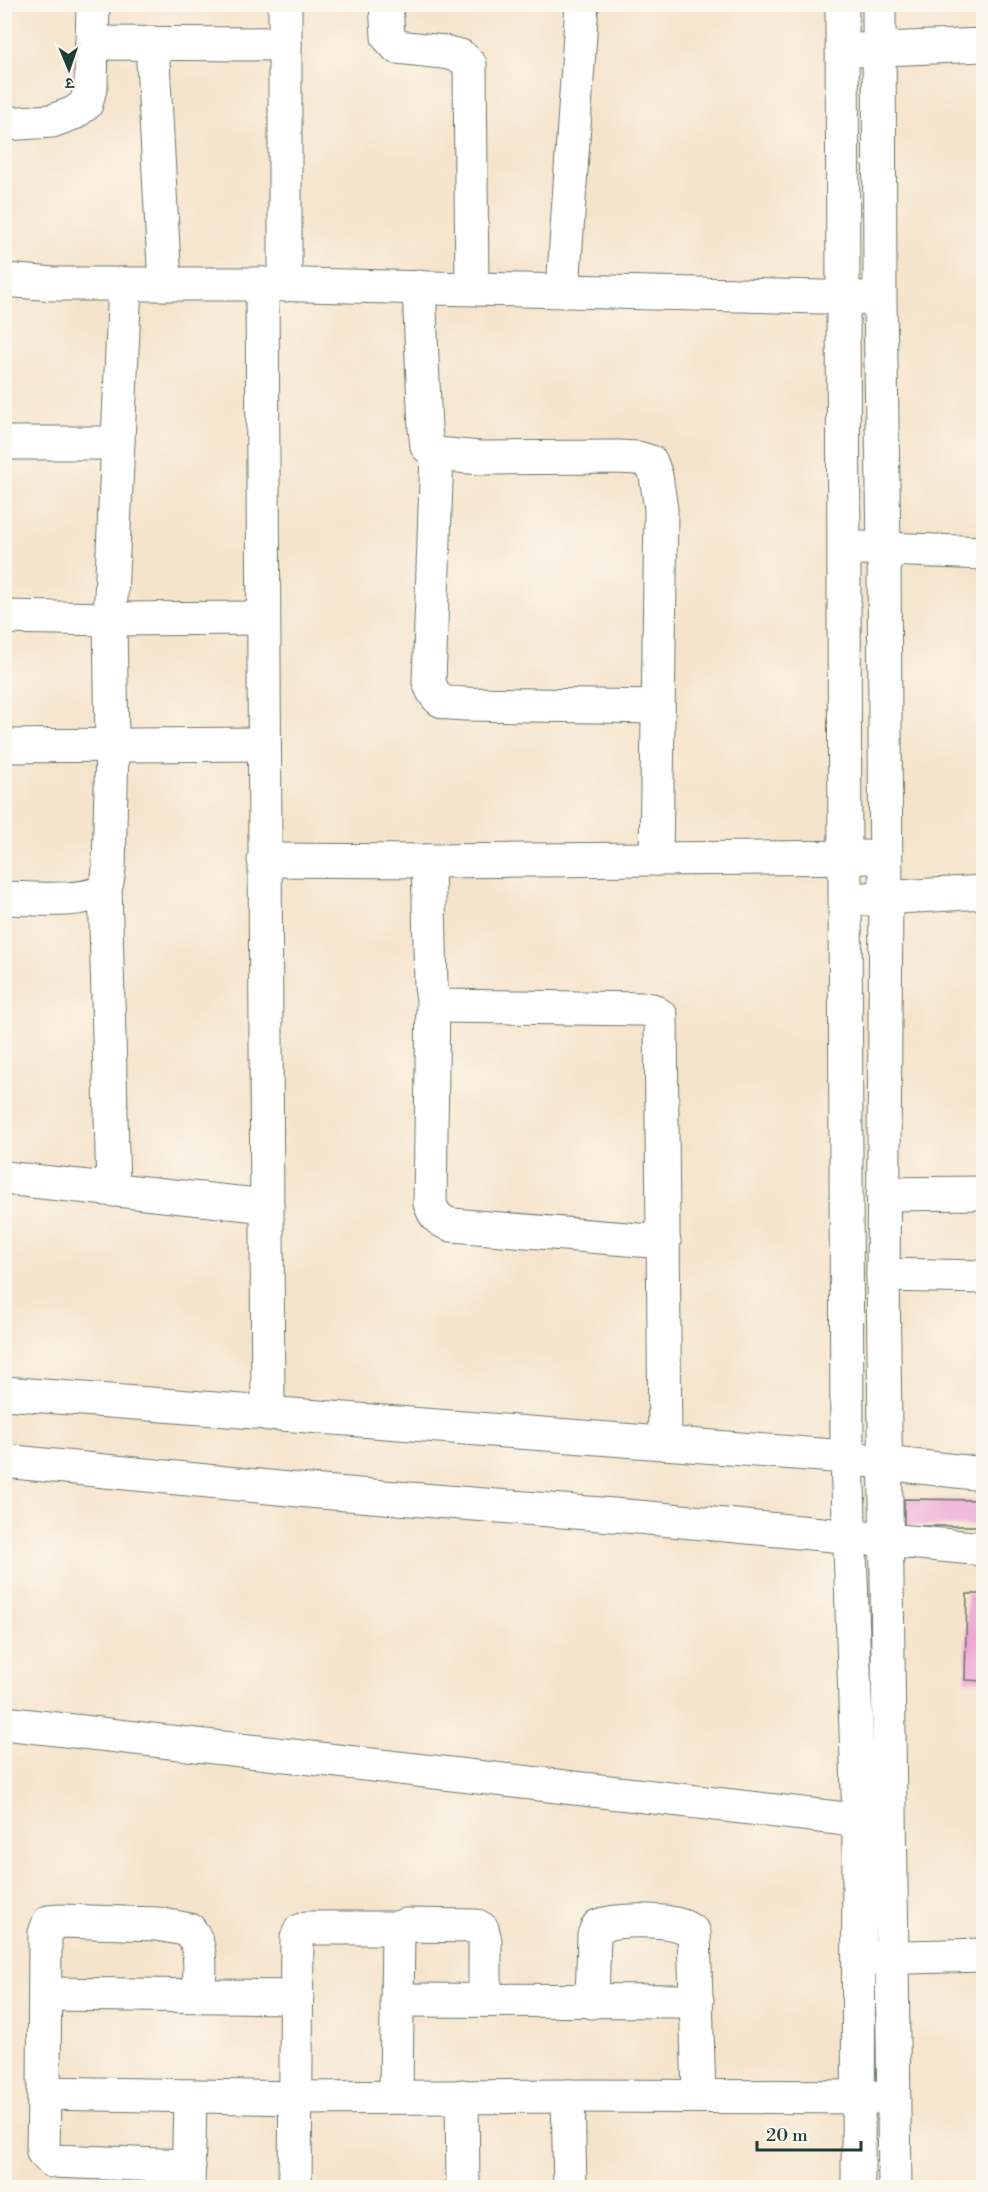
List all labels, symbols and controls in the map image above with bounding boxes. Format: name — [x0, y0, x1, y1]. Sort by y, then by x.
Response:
north arrow — [39, 39, 99, 99]
text: उ — [63, 73, 75, 93]
scale bar — [757, 2114, 860, 2152]
text: 20 m — [766, 2124, 808, 2147]

